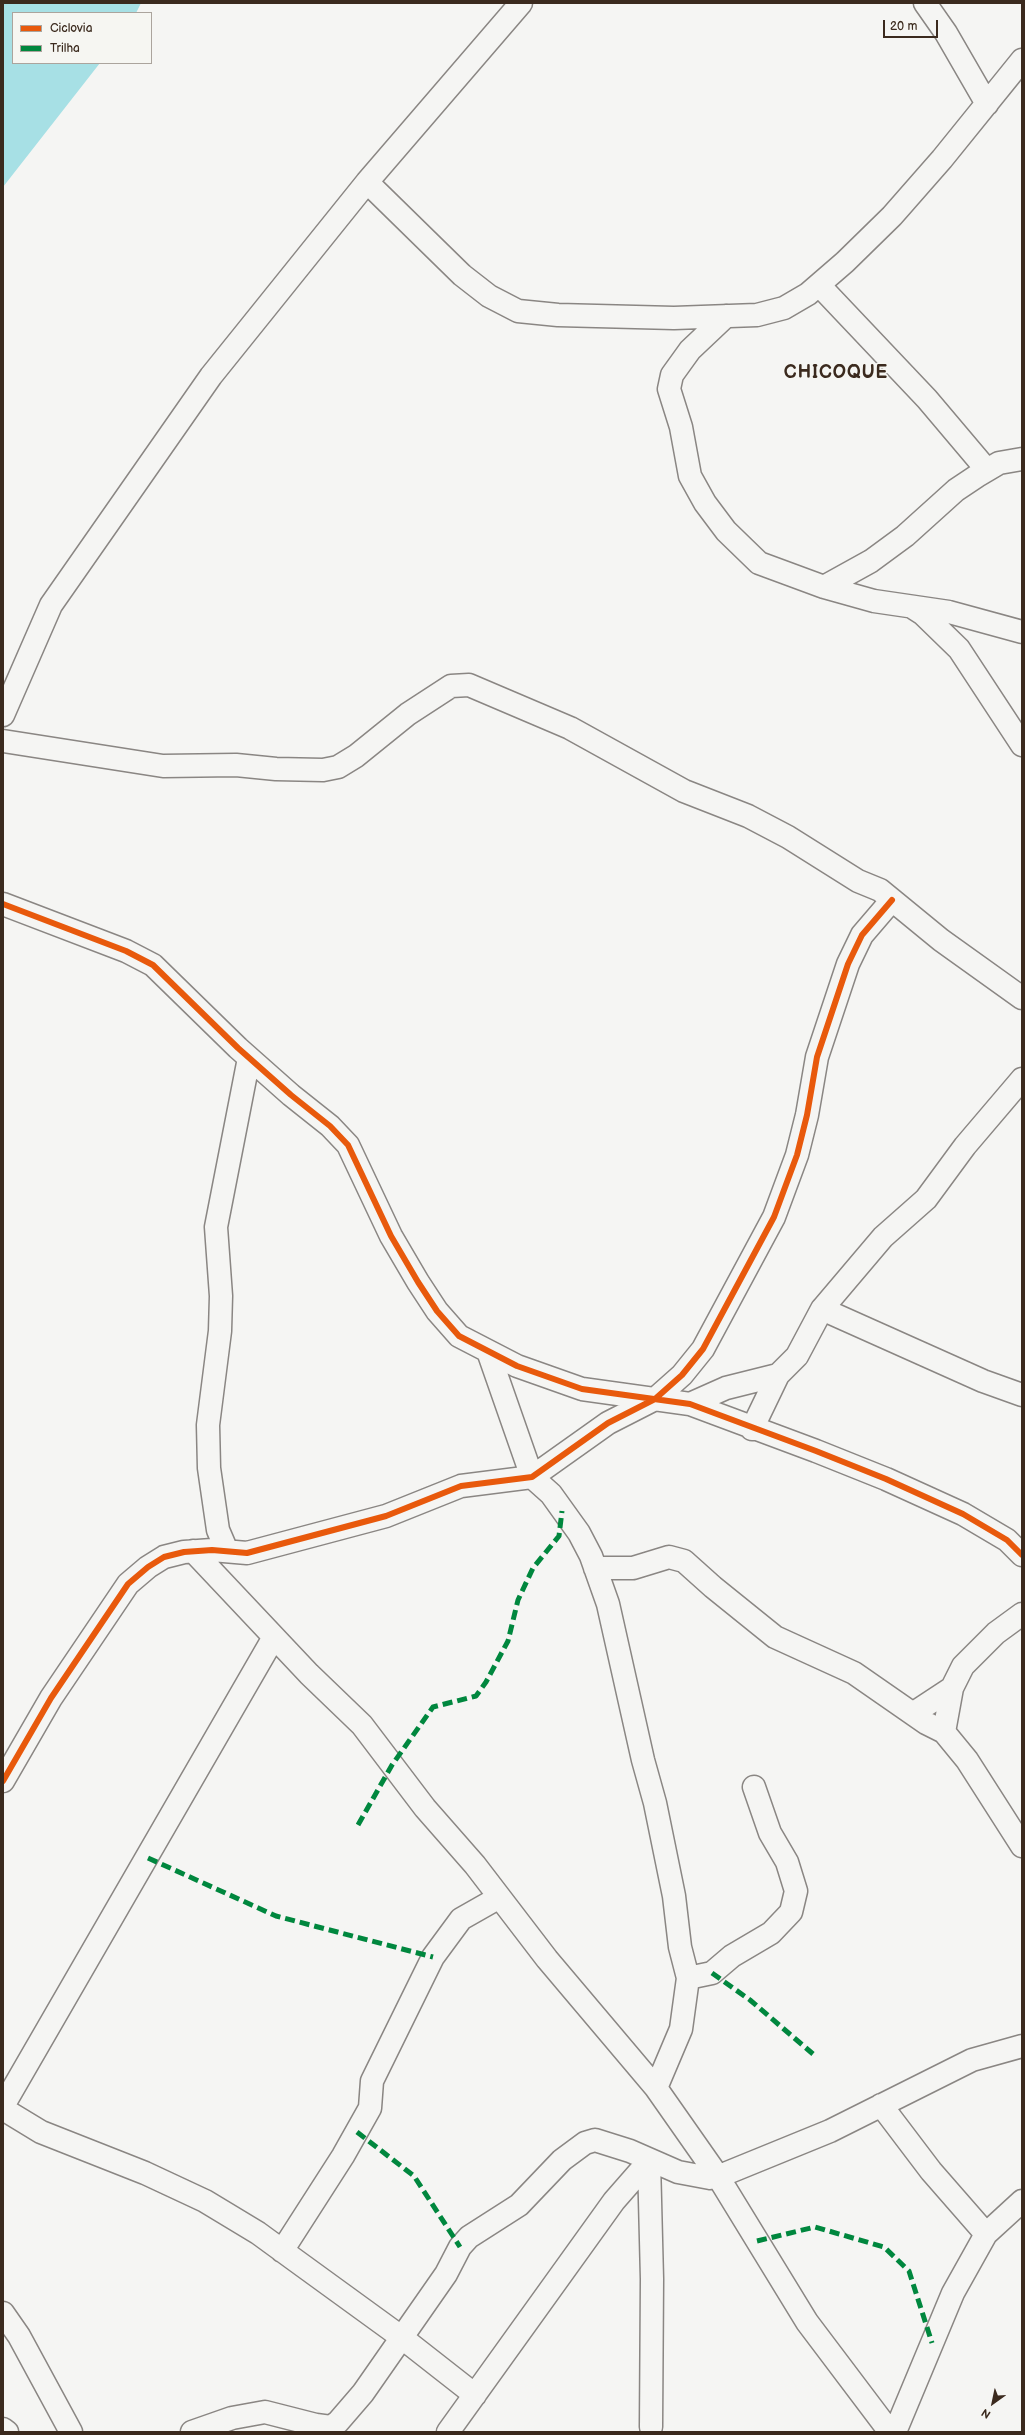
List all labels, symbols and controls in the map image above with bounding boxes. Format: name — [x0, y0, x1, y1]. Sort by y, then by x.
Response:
legend — [12, 12, 152, 64]
scale bar — [885, 12, 940, 38]
text: 20 m — [890, 19, 917, 34]
text: Ciclovia — [50, 21, 92, 36]
text: Trilha — [50, 41, 80, 56]
district label: CHICOQUE — [784, 362, 888, 384]
north arrow — [973, 2383, 1013, 2423]
text: N — [979, 2406, 993, 2421]

